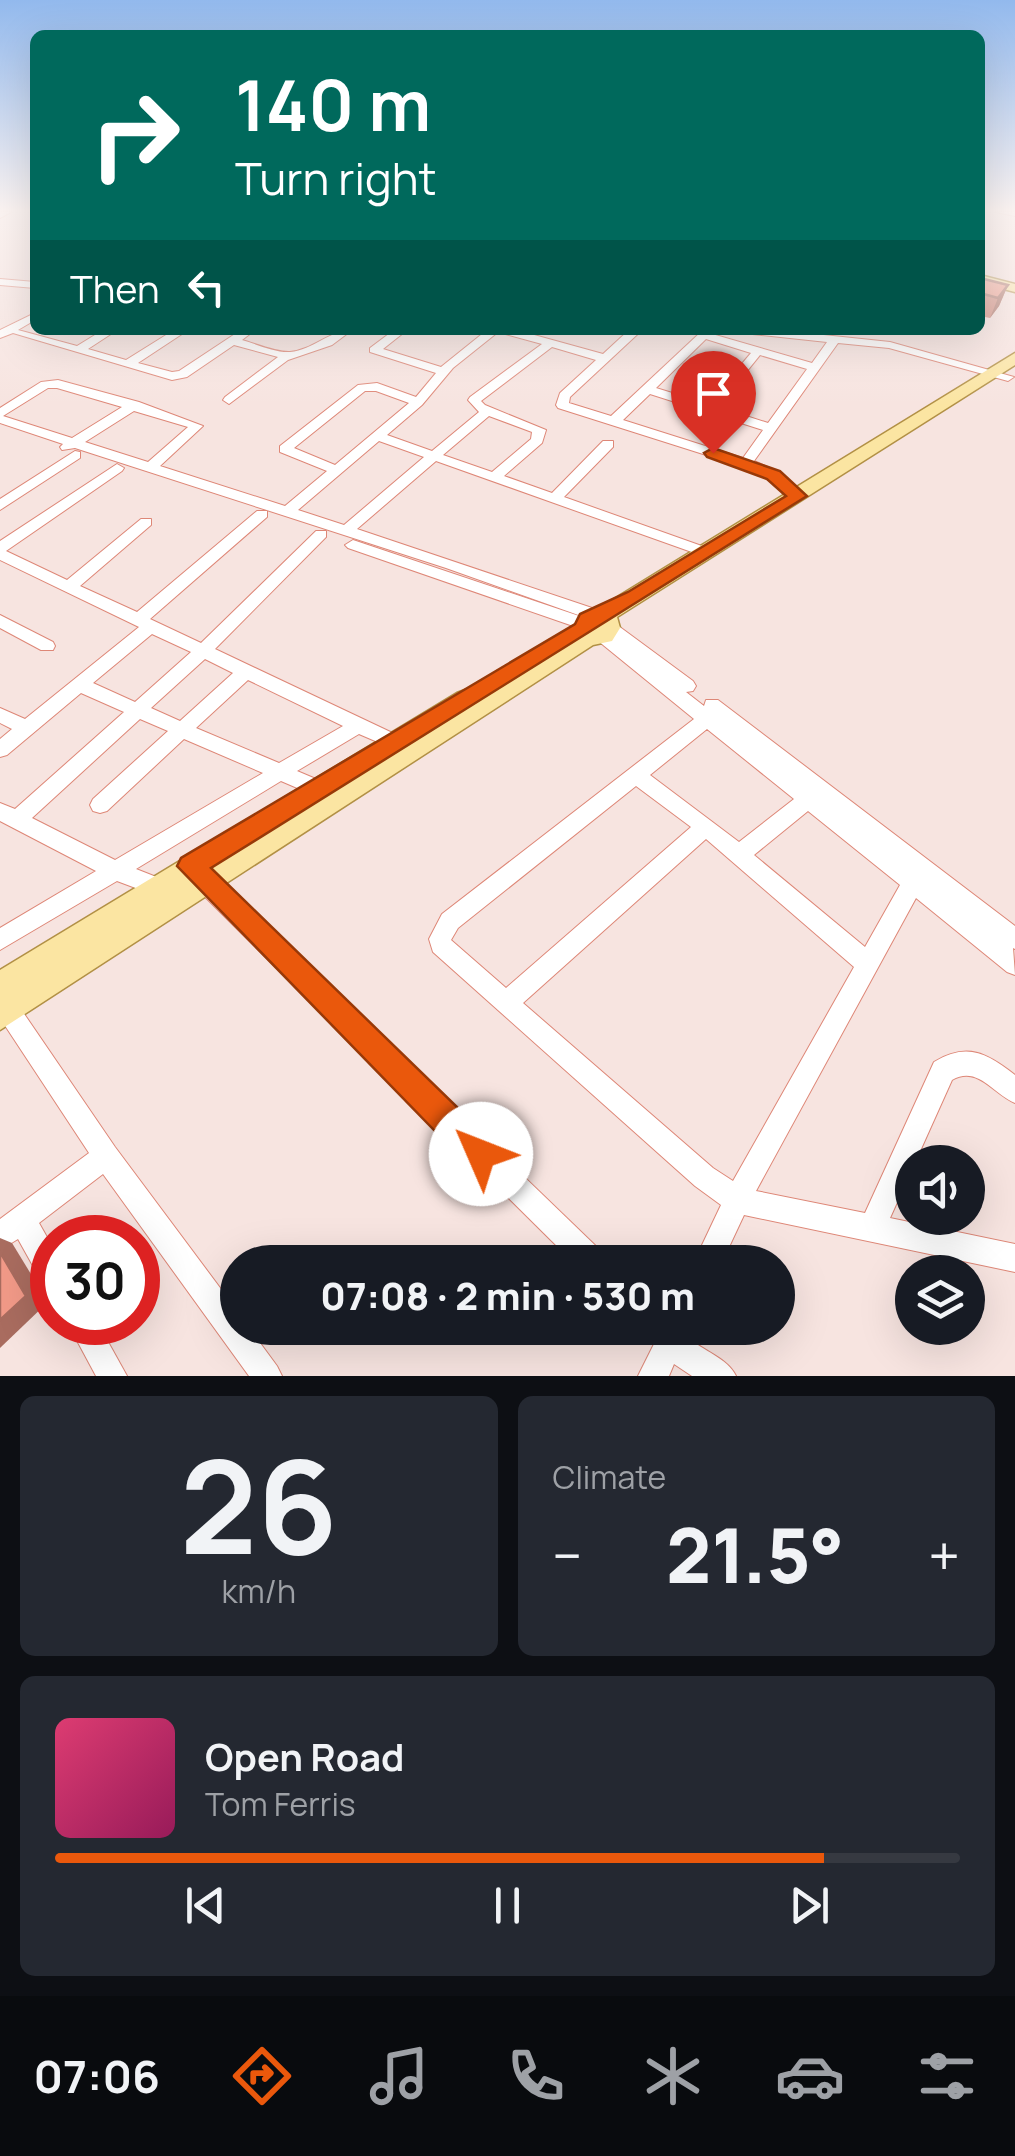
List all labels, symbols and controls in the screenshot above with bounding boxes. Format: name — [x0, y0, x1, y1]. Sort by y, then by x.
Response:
text: 140 m — [235, 56, 431, 152]
icon: right — [70, 70, 200, 200]
text: Turn right — [235, 147, 436, 209]
icon: left — [179, 260, 234, 315]
text: Then — [70, 262, 159, 314]
pin — [671, 351, 756, 454]
icon: arrive — [686, 366, 741, 421]
position arrow — [429, 1102, 533, 1206]
map controls — [895, 1145, 985, 1345]
button: sound — [895, 1145, 985, 1235]
speed limit sign: 30 — [30, 1215, 160, 1345]
button: layers — [895, 1255, 985, 1345]
text: 07:08 · 2 min · 530 m — [320, 1269, 695, 1321]
text: 26 — [180, 1415, 338, 1593]
text: Climate — [553, 1455, 666, 1499]
text: 21.5° — [666, 1503, 844, 1606]
text: − — [553, 1517, 582, 1593]
text: + — [928, 1517, 960, 1593]
text: km/h — [222, 1569, 296, 1613]
text: Open Road — [205, 1730, 404, 1782]
text: Tom Ferris — [205, 1782, 356, 1826]
icon: previous — [178, 1878, 233, 1933]
icon: pause — [480, 1878, 535, 1933]
icon: next — [782, 1878, 837, 1933]
icon: directions — [227, 2041, 297, 2111]
icon: music — [364, 2041, 434, 2111]
icon: phone — [501, 2041, 571, 2111]
icon: climate — [638, 2041, 708, 2111]
icon: car — [775, 2041, 845, 2111]
icon: filters — [912, 2041, 982, 2111]
text: 07:06 — [33, 2045, 160, 2107]

